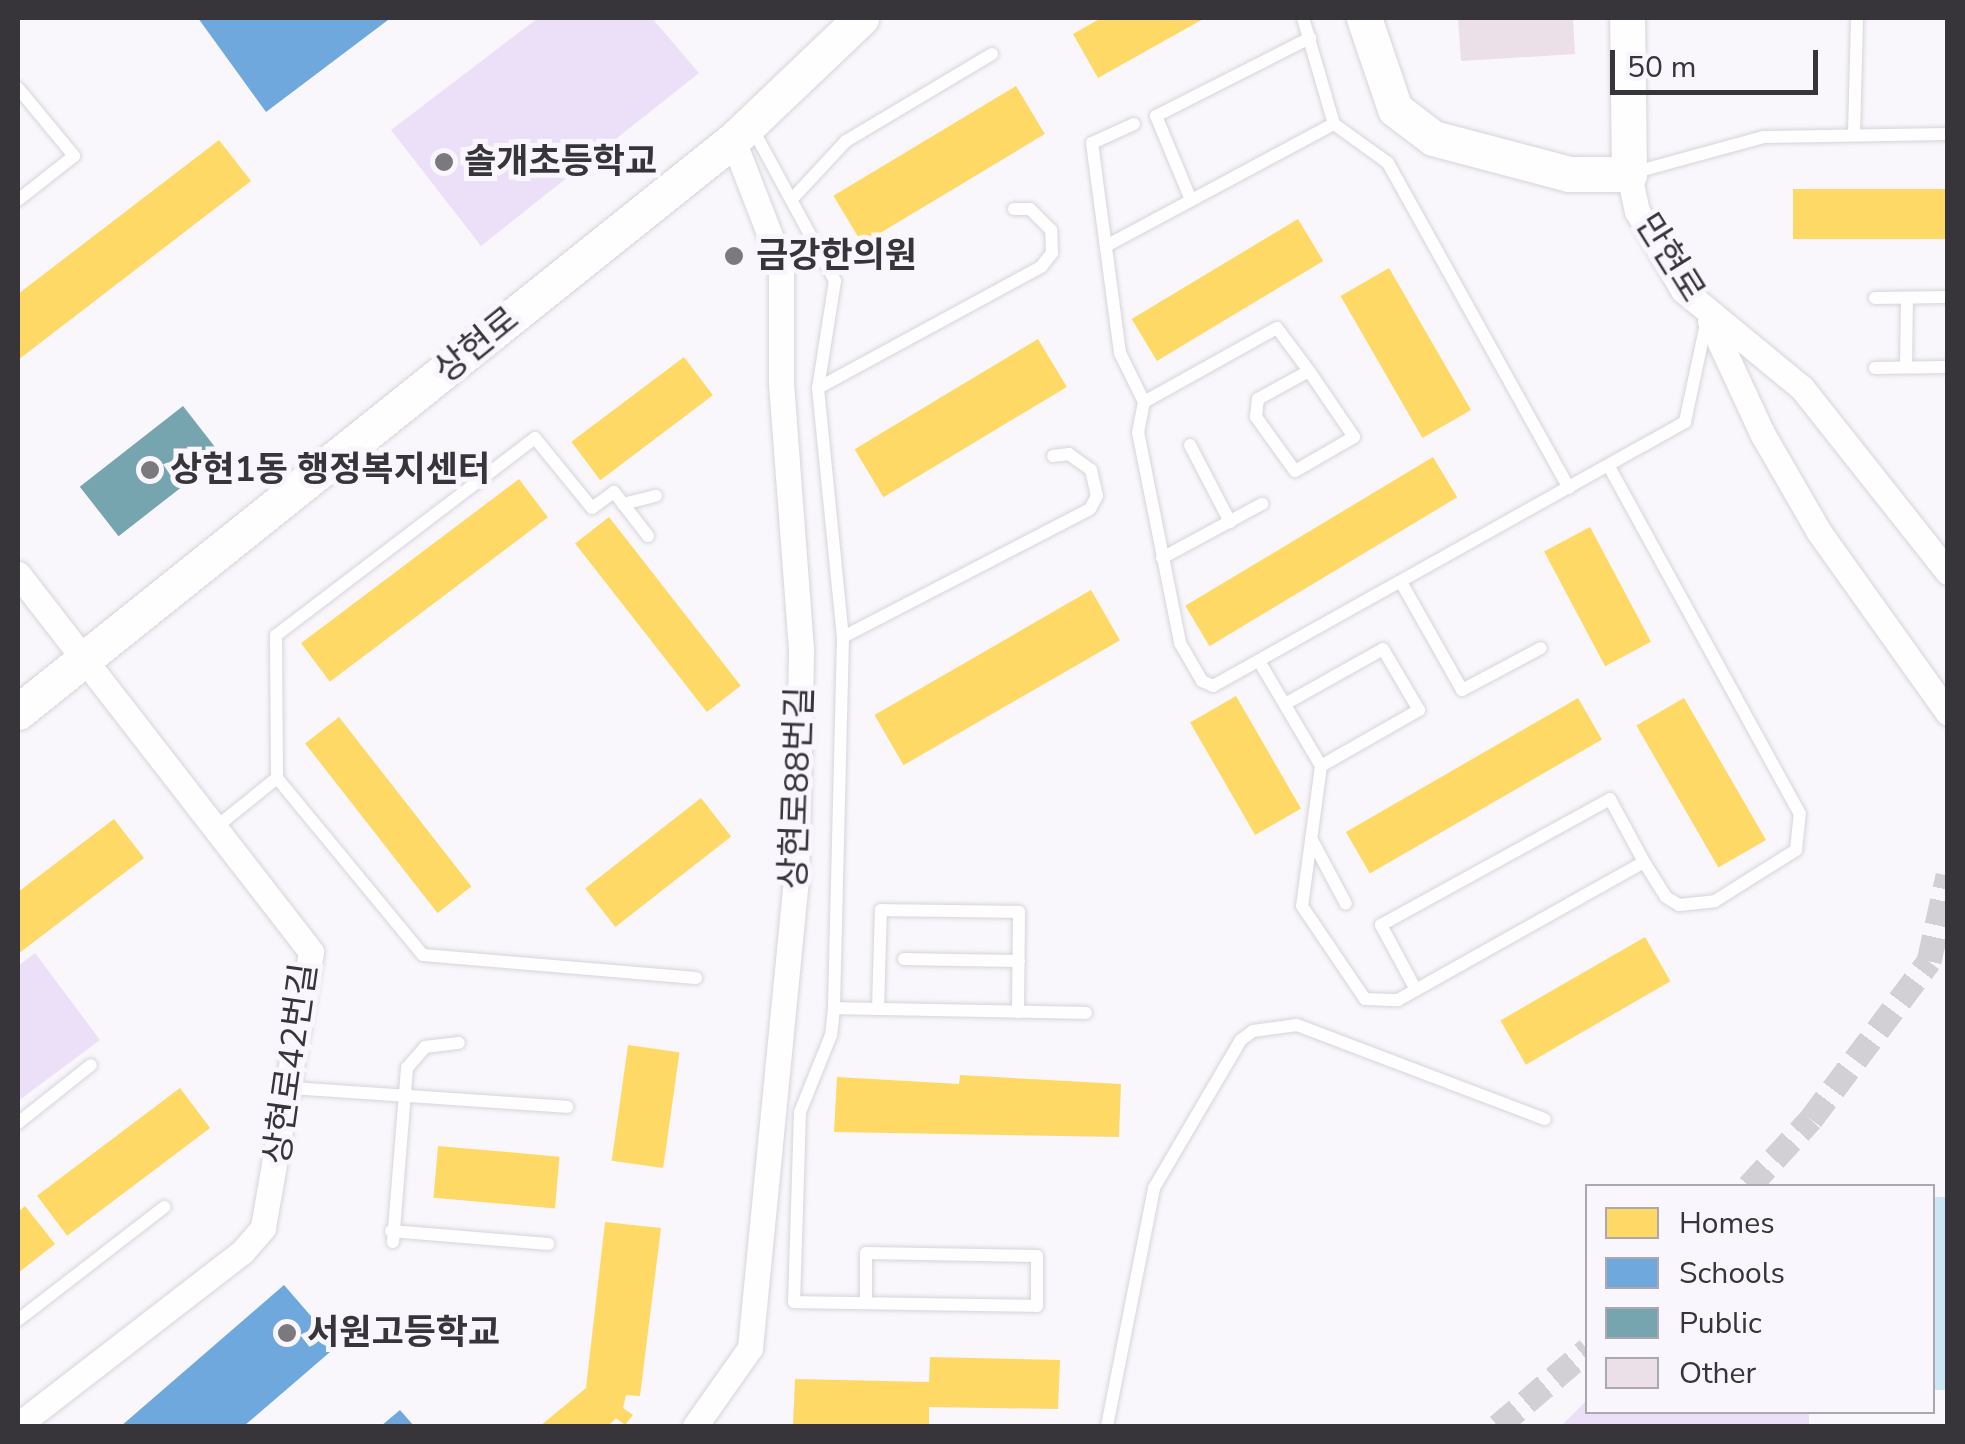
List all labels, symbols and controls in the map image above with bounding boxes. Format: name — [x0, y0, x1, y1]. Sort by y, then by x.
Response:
scale bar — [1615, 30, 1822, 92]
text: 50 m — [1627, 47, 1696, 88]
place label: 솔개초등학교 — [464, 141, 657, 183]
marker: 솔개초등학교 — [433, 151, 455, 173]
street label: 만현로 — [1627, 206, 1713, 310]
place label: 금강한의원 — [756, 235, 917, 277]
marker: 금강한의원 — [721, 243, 747, 269]
street label: 상현로 — [426, 298, 528, 392]
place label: 상현1동 행정복지센터 — [170, 449, 490, 491]
marker: 상현1동 행정복지센터 — [139, 459, 161, 481]
street label: 상현로88번길 — [772, 686, 822, 890]
street label: 상현로42번길 — [256, 961, 326, 1167]
legend — [1585, 1184, 1935, 1414]
text: Homes — [1679, 1203, 1775, 1244]
text: Schools — [1679, 1253, 1785, 1294]
text: Public — [1679, 1303, 1762, 1344]
place label: 서원고등학교 — [307, 1312, 500, 1354]
marker: 서원고등학교 — [276, 1322, 298, 1344]
text: Other — [1679, 1353, 1756, 1394]

